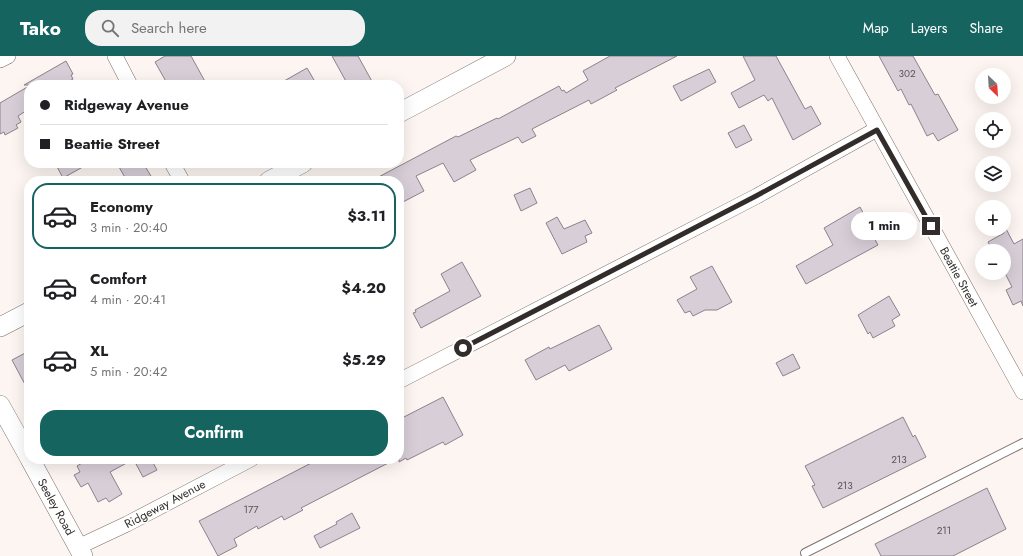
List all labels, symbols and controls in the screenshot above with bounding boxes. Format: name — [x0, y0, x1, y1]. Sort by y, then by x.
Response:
search box — [85, 10, 365, 46]
text: Tako — [20, 15, 61, 42]
icon: search — [99, 17, 121, 39]
text: Search here — [131, 17, 207, 39]
text: Map — [863, 18, 889, 38]
text: Layers — [911, 18, 947, 38]
text: Share — [969, 18, 1003, 38]
house number: 302 — [898, 66, 916, 81]
north arrow — [975, 68, 1011, 104]
map controls — [975, 68, 1011, 280]
text: Ridgeway Avenue — [64, 94, 189, 116]
button: locate — [975, 112, 1011, 148]
text: Beattie Street — [64, 133, 159, 155]
button: layers — [975, 156, 1011, 192]
text: Economy — [90, 196, 153, 218]
icon: car — [42, 198, 78, 234]
button: + — [975, 200, 1011, 236]
text: $3.11 — [347, 205, 386, 227]
callout: 1 min — [851, 212, 917, 240]
text: 1 min — [868, 216, 900, 235]
route end — [922, 217, 940, 235]
text: 3 min · 20:40 — [90, 218, 168, 237]
street label: Beattie Street — [935, 244, 983, 310]
button: − — [975, 244, 1011, 280]
text: Comfort — [90, 268, 147, 290]
icon: car — [42, 270, 78, 306]
text: $4.20 — [342, 277, 386, 299]
text: 4 min · 20:41 — [90, 290, 166, 309]
route start — [454, 339, 472, 357]
text: XL — [90, 340, 108, 362]
icon: car — [42, 342, 78, 378]
text: $5.29 — [342, 349, 386, 371]
text: 5 min · 20:42 — [90, 362, 167, 381]
button: Confirm — [40, 410, 388, 456]
house number: 213 — [891, 452, 907, 467]
street label: Seeley Road — [33, 475, 79, 539]
street label: Ridgeway Avenue — [121, 475, 209, 533]
house number: 213 — [837, 478, 853, 493]
house number: 177 — [244, 502, 259, 517]
house number: 211 — [937, 523, 951, 538]

